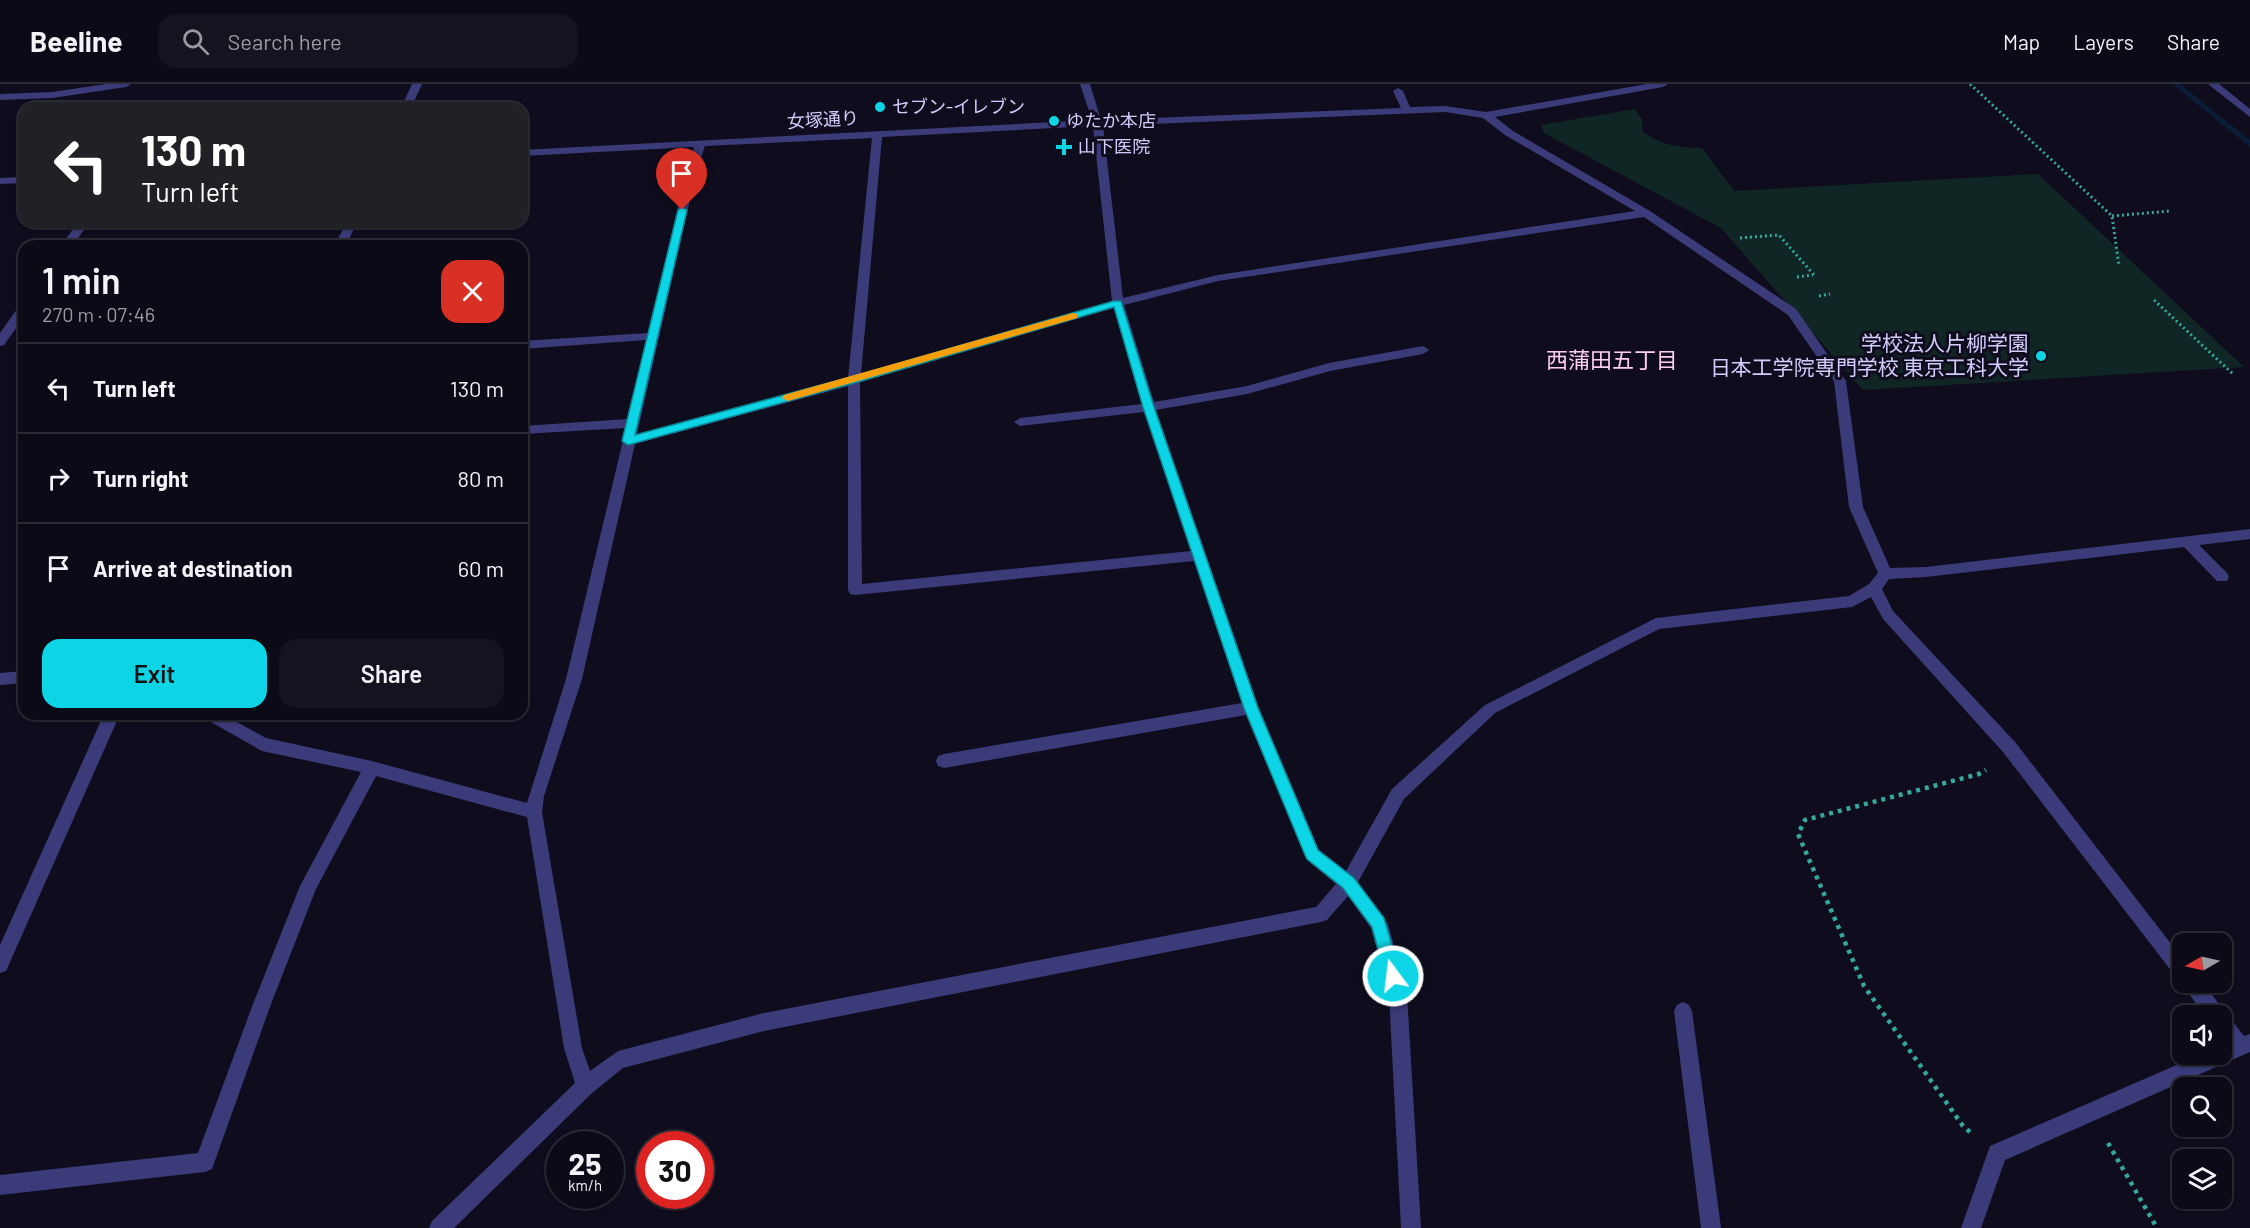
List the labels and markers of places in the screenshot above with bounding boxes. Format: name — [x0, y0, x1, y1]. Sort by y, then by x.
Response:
place label: セブン-イレブン — [892, 95, 1025, 117]
marker: セブン-イレブン — [873, 100, 887, 114]
place label: ゆたか本店 — [1066, 109, 1156, 131]
marker: ゆたか本店 — [1047, 114, 1061, 128]
place label: 山下医院 — [1078, 135, 1150, 157]
marker: 山下医院 — [1055, 138, 1073, 156]
pin — [656, 148, 707, 210]
place label: 学校法人片柳学園 日本工学院専門学校 東京工科大学 — [1710, 330, 2029, 379]
marker: 学校法人片柳学園 日本工学院専門学校 東京工科大学 — [2034, 349, 2048, 363]

